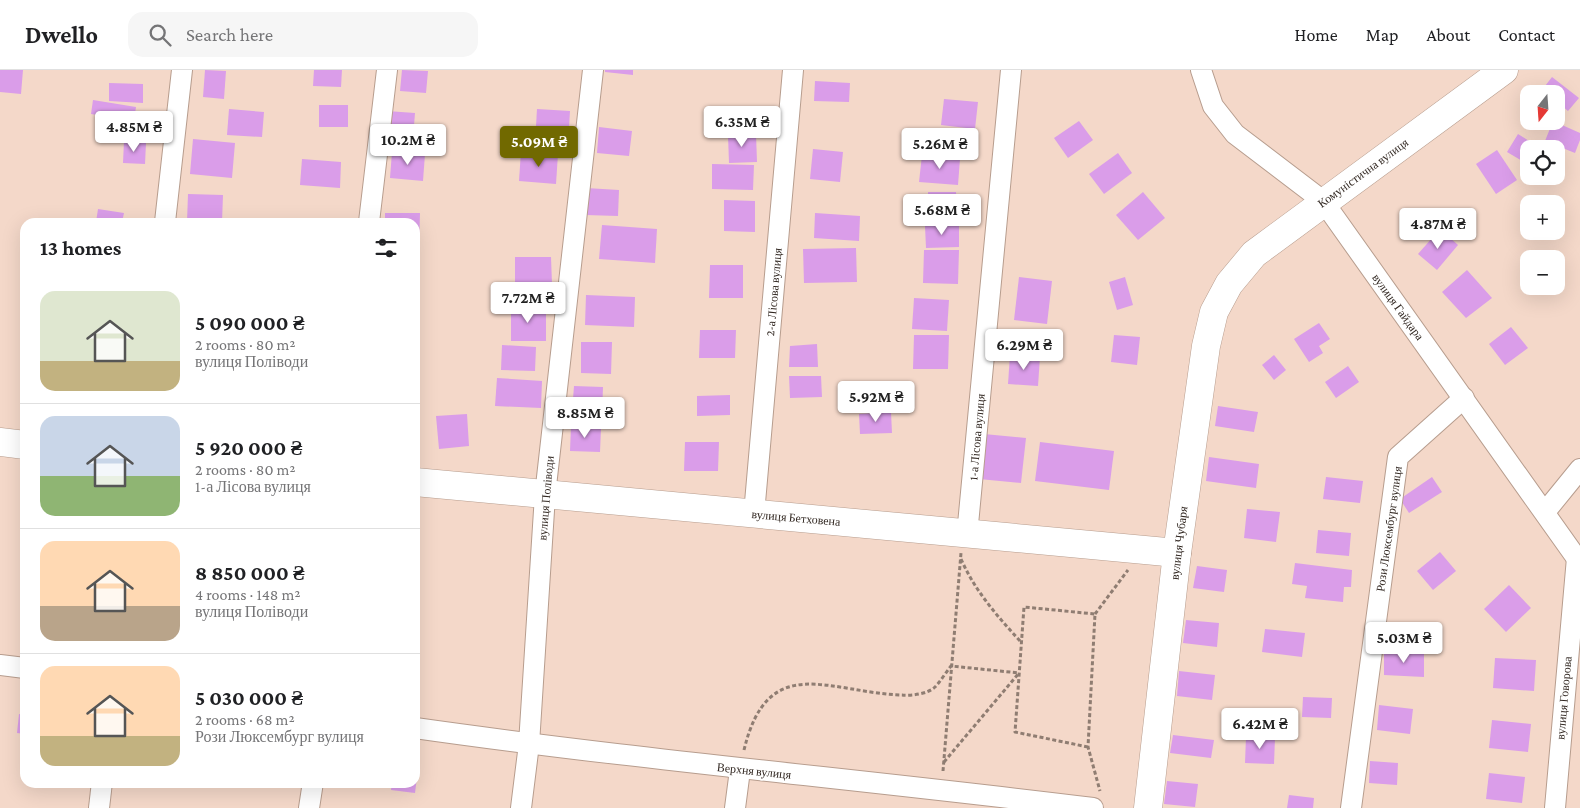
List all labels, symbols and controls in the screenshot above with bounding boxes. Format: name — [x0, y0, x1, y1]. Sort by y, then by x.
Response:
search box — [128, 12, 478, 57]
text: Dwello — [25, 21, 98, 48]
icon: search — [146, 21, 174, 49]
text: Search here — [186, 24, 273, 45]
text: Home — [1295, 25, 1338, 45]
text: Map — [1366, 25, 1398, 45]
text: About — [1426, 25, 1470, 45]
text: Contact — [1498, 25, 1555, 45]
north arrow — [1520, 85, 1565, 130]
map controls — [1520, 85, 1565, 295]
pin: 6.35M ₴ — [696, 106, 788, 148]
pin: 4.85M ₴ — [88, 111, 180, 153]
text: 6.35M ₴ — [715, 113, 769, 130]
text: 4.85M ₴ — [106, 118, 162, 135]
pin: 10.2M ₴ — [362, 124, 454, 166]
pin: 5.09M ₴ — [493, 126, 585, 168]
pin: 5.26M ₴ — [894, 128, 986, 170]
text: 10.2M ₴ — [381, 131, 435, 148]
text: 5.09M ₴ — [511, 133, 567, 150]
text: 5.26M ₴ — [912, 135, 968, 152]
street label: Комуністична вулиця — [1315, 135, 1411, 211]
button: locate — [1520, 140, 1565, 185]
pin: 5.68M ₴ — [896, 194, 988, 236]
button: + — [1520, 195, 1565, 240]
text: 5.68M ₴ — [914, 201, 970, 218]
pin: 4.87M ₴ — [1392, 208, 1484, 250]
text: 4.87M ₴ — [1410, 215, 1466, 232]
icon: filters — [372, 234, 400, 262]
text: 13 homes — [40, 236, 121, 260]
street label: 2-а Лісова вулиця — [763, 247, 785, 337]
button: − — [1520, 250, 1565, 295]
street label: вулиця Гайдара — [1369, 271, 1427, 343]
pin: 7.72M ₴ — [482, 282, 574, 324]
text: 7.72M ₴ — [502, 289, 554, 306]
icon: home — [80, 311, 140, 371]
text: 5 090 000 ₴ — [195, 311, 304, 335]
pin: 6.29M ₴ — [978, 328, 1070, 371]
text: 2 rooms · 80 m² — [195, 336, 296, 353]
text: 6.29M ₴ — [996, 336, 1052, 353]
text: вулиця Поліводи — [195, 353, 308, 370]
pin: 5.92M ₴ — [830, 380, 922, 423]
text: 5.92M ₴ — [849, 388, 903, 405]
street label: 1-а Лісова вулиця — [966, 393, 988, 481]
pin: 8.85M ₴ — [539, 396, 631, 439]
text: 8.85M ₴ — [557, 404, 613, 421]
icon: home — [80, 436, 140, 496]
text: 5 920 000 ₴ — [195, 436, 302, 460]
street label: вулиця Поліводи — [535, 455, 557, 541]
text: 2 rooms · 80 m² — [195, 461, 296, 478]
street label: Рози Люксембург вулиця — [1373, 465, 1405, 593]
text: 1-а Лісова вулиця — [195, 478, 311, 495]
street label: вулиця Чубаря — [1168, 505, 1191, 581]
street label: вулиця Бетховена — [751, 507, 842, 529]
icon: home — [80, 561, 140, 621]
text: 8 850 000 ₴ — [195, 561, 304, 585]
text: 4 rooms · 148 m² — [195, 586, 301, 603]
text: вулиця Поліводи — [195, 603, 308, 620]
pin: 5.03M ₴ — [1358, 622, 1450, 664]
text: 5.03M ₴ — [1376, 629, 1432, 646]
street label: вулиця Говорова — [1553, 655, 1575, 740]
icon: home — [80, 686, 140, 746]
text: 5 030 000 ₴ — [195, 686, 303, 710]
pin: 6.42M ₴ — [1214, 708, 1306, 750]
text: 2 rooms · 68 m² — [195, 711, 295, 728]
text: 6.42M ₴ — [1232, 715, 1288, 732]
text: Рози Люксембург вулиця — [195, 728, 364, 745]
street label: Верхня вулиця — [716, 760, 792, 782]

